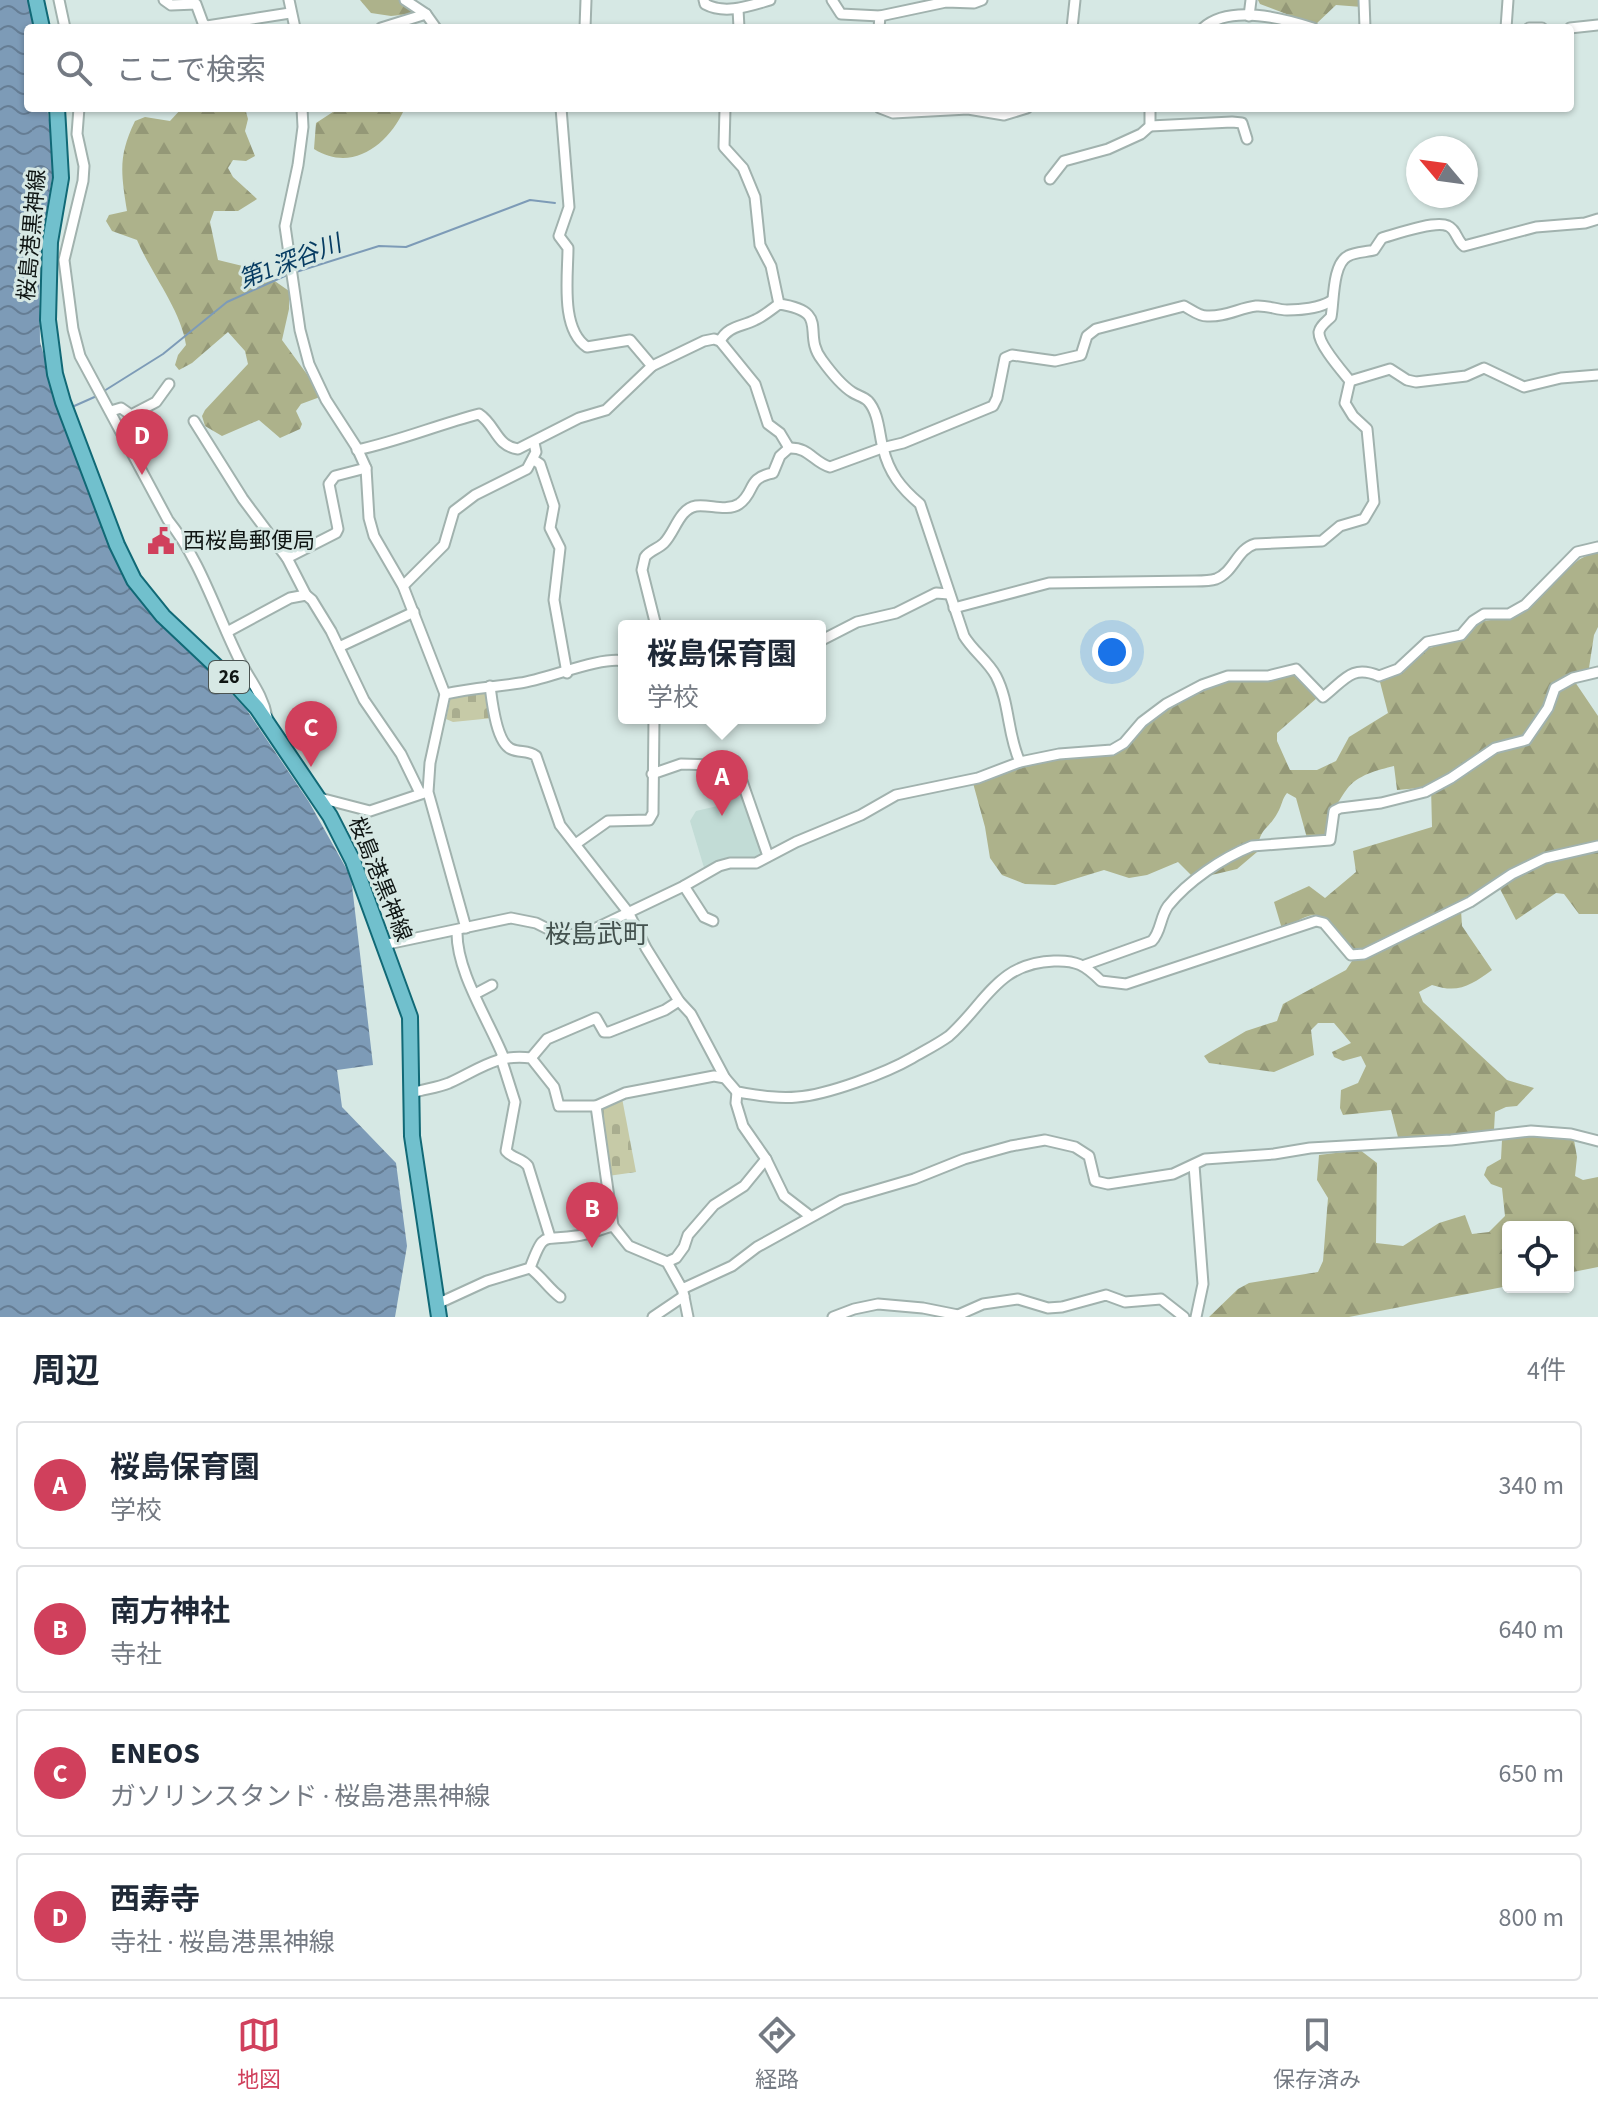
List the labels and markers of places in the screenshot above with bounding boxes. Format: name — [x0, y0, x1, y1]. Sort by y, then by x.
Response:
pin: D — [116, 409, 168, 475]
place label: 西桜島郵便局 — [183, 525, 315, 557]
public building icon: 西桜島郵便局 — [146, 526, 176, 556]
pin: C — [285, 701, 337, 767]
pin: A — [696, 750, 748, 816]
pin: B — [566, 1182, 618, 1248]

